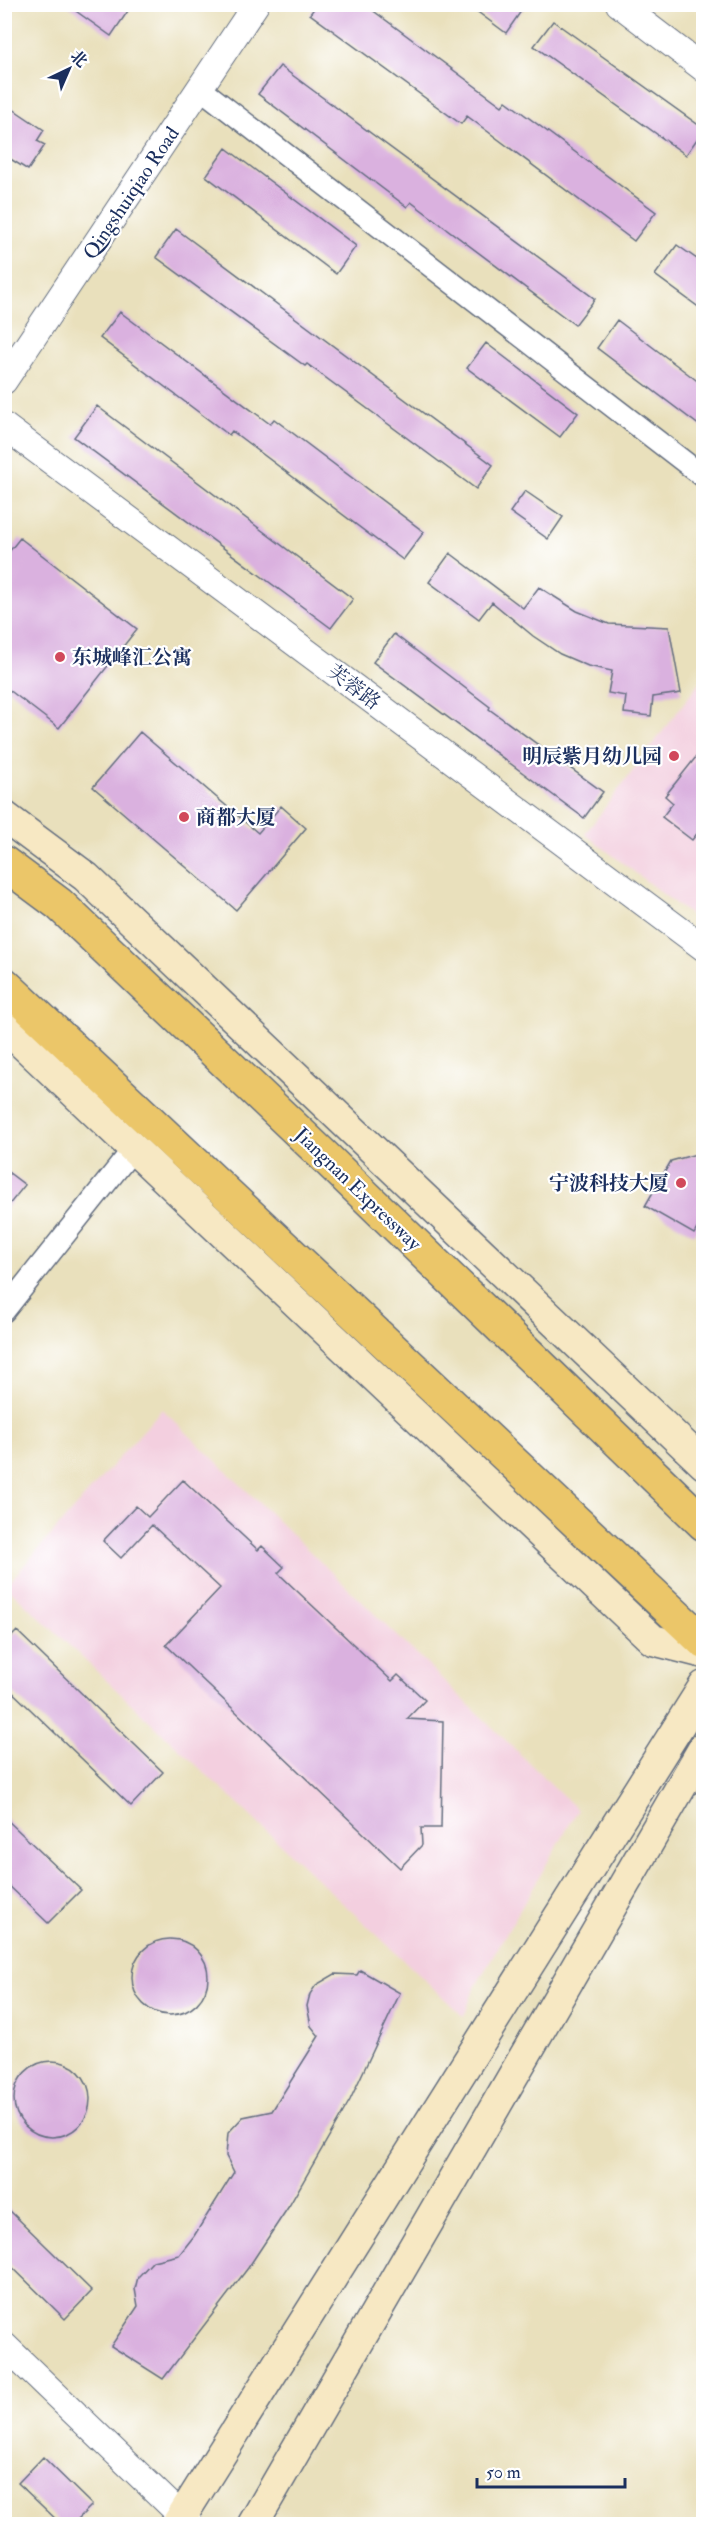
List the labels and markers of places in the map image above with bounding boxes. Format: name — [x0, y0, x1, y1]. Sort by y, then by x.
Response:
place label: 东城峰汇公寓 — [72, 645, 192, 670]
marker: 东城峰汇公寓 — [53, 650, 67, 664]
place label: 明辰紫月幼儿园 — [522, 744, 662, 769]
marker: 明辰紫月幼儿园 — [667, 749, 681, 763]
place label: 商都大厦 — [196, 805, 276, 830]
marker: 商都大厦 — [177, 810, 191, 824]
place label: 宁波科技大厦 — [549, 1171, 669, 1196]
marker: 宁波科技大厦 — [674, 1176, 688, 1190]

